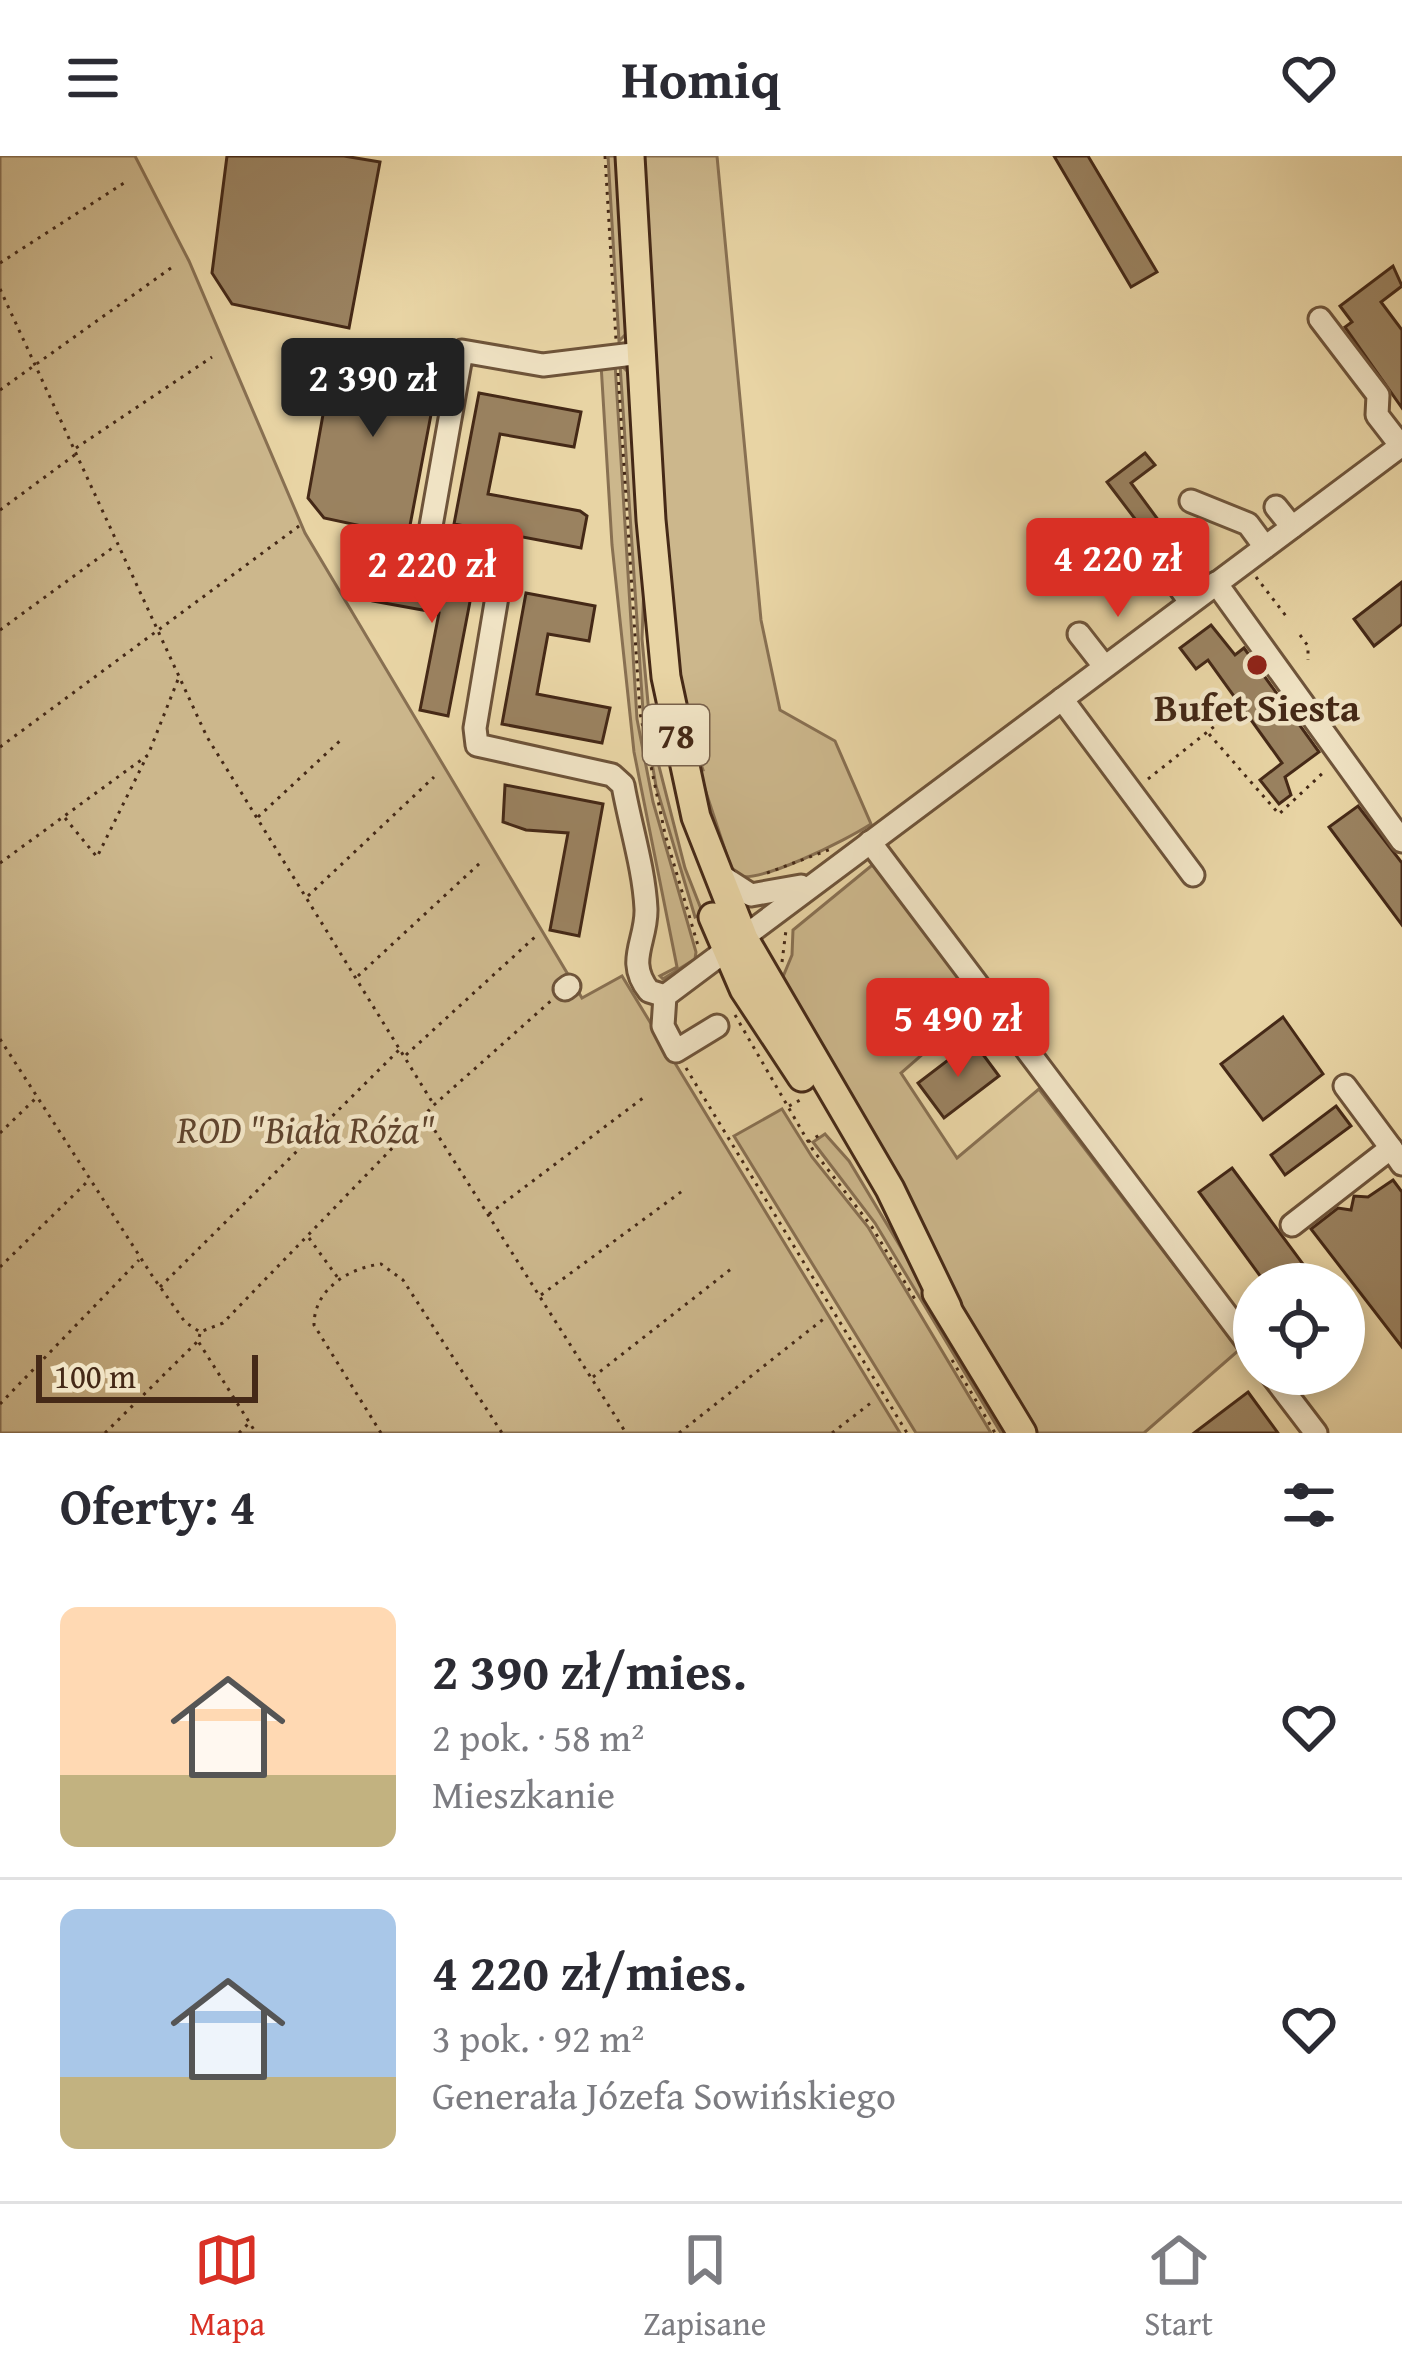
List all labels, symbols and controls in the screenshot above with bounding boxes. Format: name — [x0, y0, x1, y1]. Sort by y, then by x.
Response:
text: Homiq — [621, 39, 781, 118]
icon: menu — [60, 45, 126, 111]
icon: heart — [1276, 45, 1342, 111]
pin: 2 390 zł — [249, 338, 497, 440]
text: 2 390 zł — [308, 348, 438, 405]
pin: 4 220 zł — [994, 518, 1242, 620]
pin: 2 220 zł — [308, 524, 556, 626]
text: 4 220 zł — [1053, 528, 1183, 585]
text: 2 220 zł — [367, 534, 497, 591]
marker: Bufet Siesta — [1244, 652, 1270, 678]
place label: Bufet Siesta — [1154, 678, 1360, 735]
road number: 78 — [643, 705, 709, 765]
pin: 5 490 zł — [834, 978, 1082, 1080]
text: 5 490 zł — [893, 988, 1023, 1045]
park label: ROD "Biała Róża" — [176, 1100, 435, 1157]
map controls — [1233, 1263, 1365, 1395]
button: locate — [1233, 1263, 1365, 1395]
scale bar — [36, 1349, 258, 1402]
text: 100 m — [54, 1352, 136, 1400]
text: Oferty: 4 — [60, 1468, 256, 1543]
icon: filters — [1276, 1472, 1342, 1538]
text: 2 390 zł/mies. — [432, 1633, 747, 1708]
icon: home — [156, 1655, 300, 1799]
icon: heart — [1276, 1694, 1342, 1760]
text: 2 pok. · 58 m² — [432, 1708, 644, 1765]
text: Mieszkanie — [432, 1765, 615, 1822]
text: 4 220 zł/mies. — [432, 1934, 747, 2009]
icon: home — [156, 1957, 300, 2101]
icon: heart — [1276, 1996, 1342, 2062]
text: 3 pok. · 92 m² — [432, 2009, 644, 2066]
text: Generała Józefa Sowińskiego — [432, 2066, 896, 2123]
tab: Mapa — [189, 2227, 265, 2347]
tab: Zapisane — [643, 2227, 766, 2347]
tab: Start — [1144, 2227, 1213, 2347]

